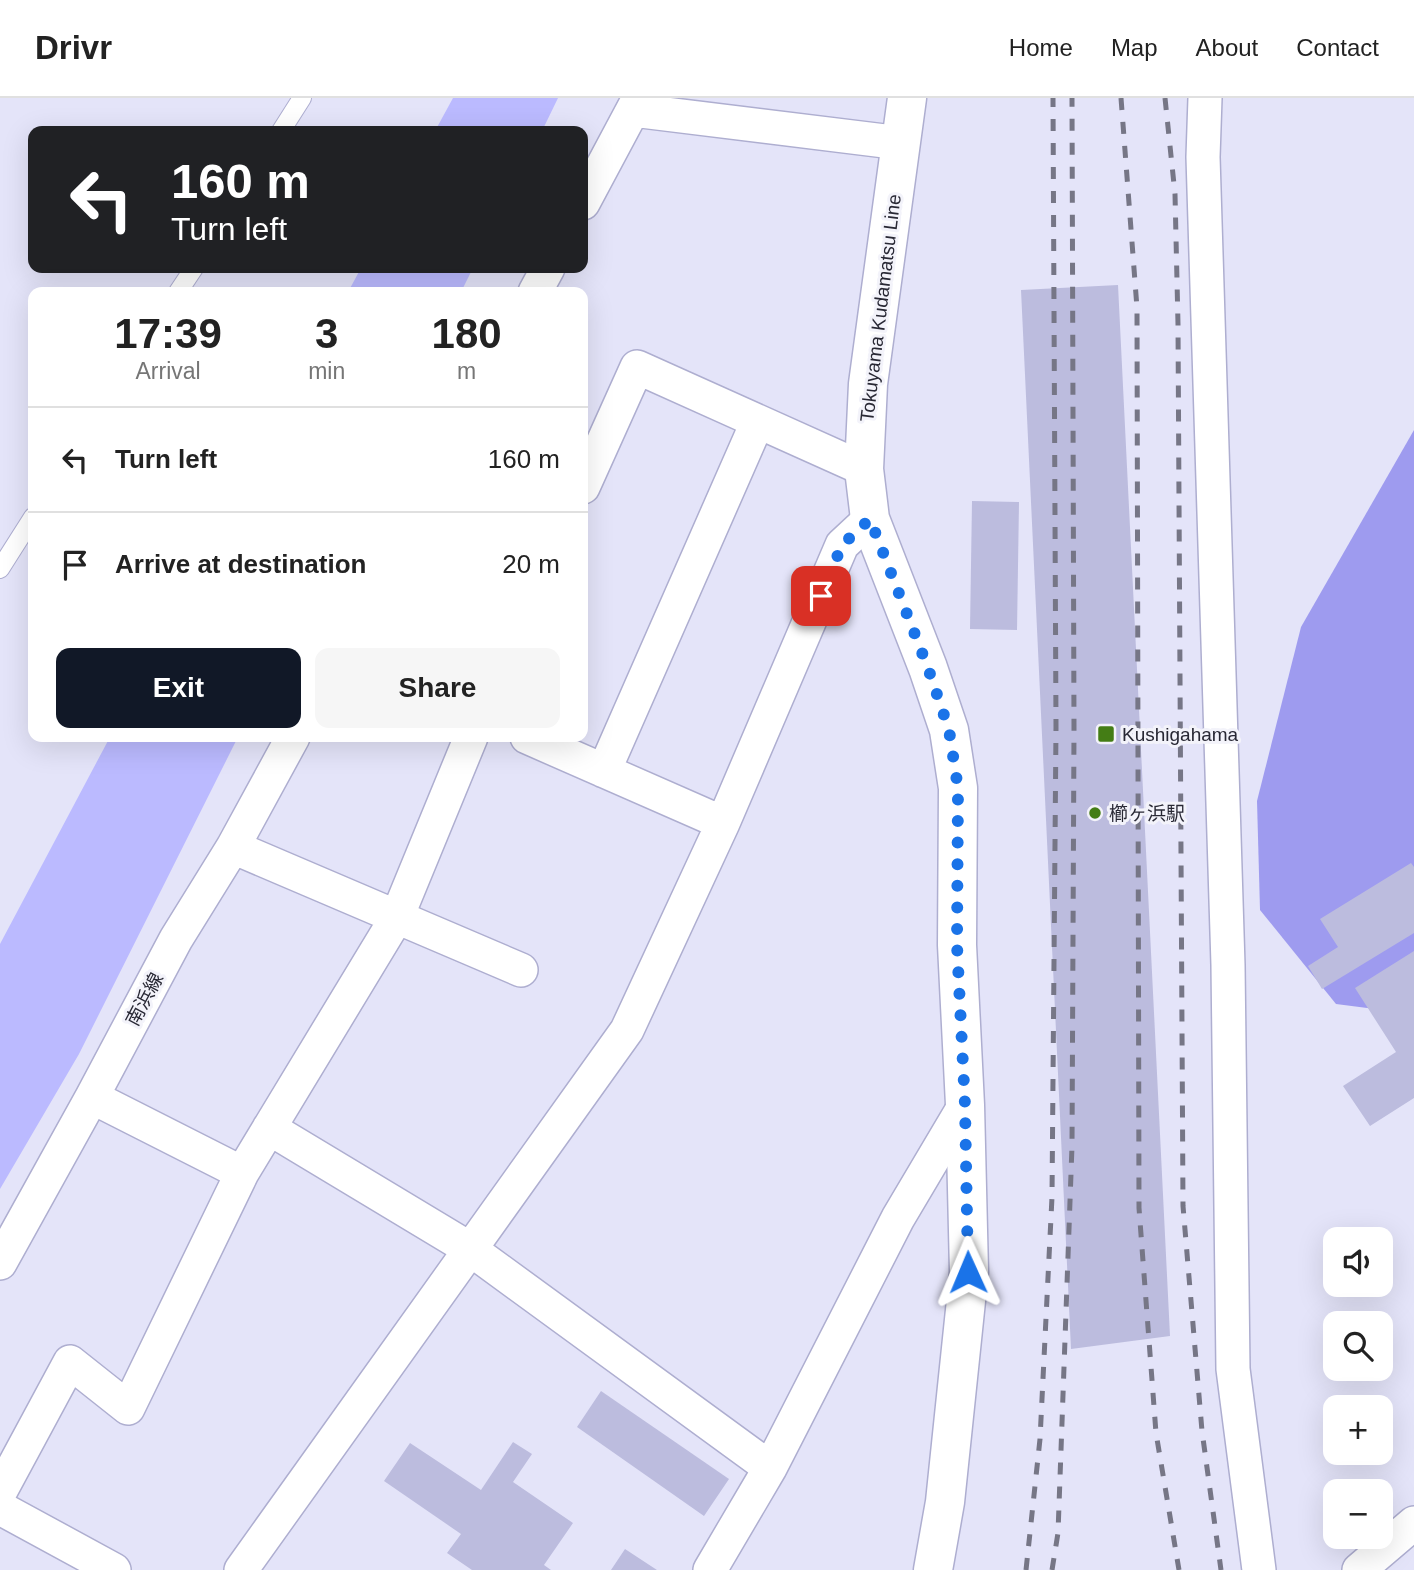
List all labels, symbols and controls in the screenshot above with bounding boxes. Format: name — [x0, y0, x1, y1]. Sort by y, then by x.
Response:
text: Drivr — [35, 29, 112, 66]
text: Home — [1009, 34, 1073, 61]
text: Map — [1111, 34, 1158, 61]
text: About — [1196, 34, 1258, 61]
text: Contact — [1296, 34, 1379, 61]
icon: left — [56, 154, 147, 245]
text: 160 m — [171, 154, 310, 208]
street label: Tokuyama Kudamatsu Line — [856, 193, 905, 423]
text: Turn left — [171, 211, 287, 247]
text: 17:39 — [114, 310, 222, 357]
text: 3 — [315, 310, 338, 357]
text: 180 — [432, 310, 502, 357]
text: Arrival — [135, 358, 201, 384]
text: min — [308, 358, 345, 384]
text: m — [457, 358, 476, 384]
icon: left — [56, 441, 94, 479]
text: Turn left — [115, 444, 217, 474]
text: 160 m — [488, 444, 560, 474]
icon: arrive — [56, 546, 94, 584]
text: Arrive at destination — [115, 549, 366, 579]
text: 20 m — [502, 549, 560, 579]
pin — [791, 566, 851, 626]
icon: arrive — [802, 577, 840, 615]
button: Exit — [56, 648, 301, 728]
button: Share — [315, 648, 560, 728]
marker: Kushigahama — [1096, 724, 1116, 744]
place label: Kushigahama — [1122, 724, 1239, 745]
place label: 櫛ヶ浜駅 — [1109, 803, 1185, 824]
marker: 櫛ヶ浜駅 — [1087, 805, 1103, 821]
street label: 南浜線 — [122, 969, 167, 1029]
map controls — [1323, 1227, 1393, 1549]
button: sound — [1323, 1227, 1393, 1297]
position arrow — [931, 1235, 1005, 1309]
button: search — [1323, 1311, 1393, 1381]
button: + — [1323, 1395, 1393, 1465]
button: − — [1323, 1479, 1393, 1549]

